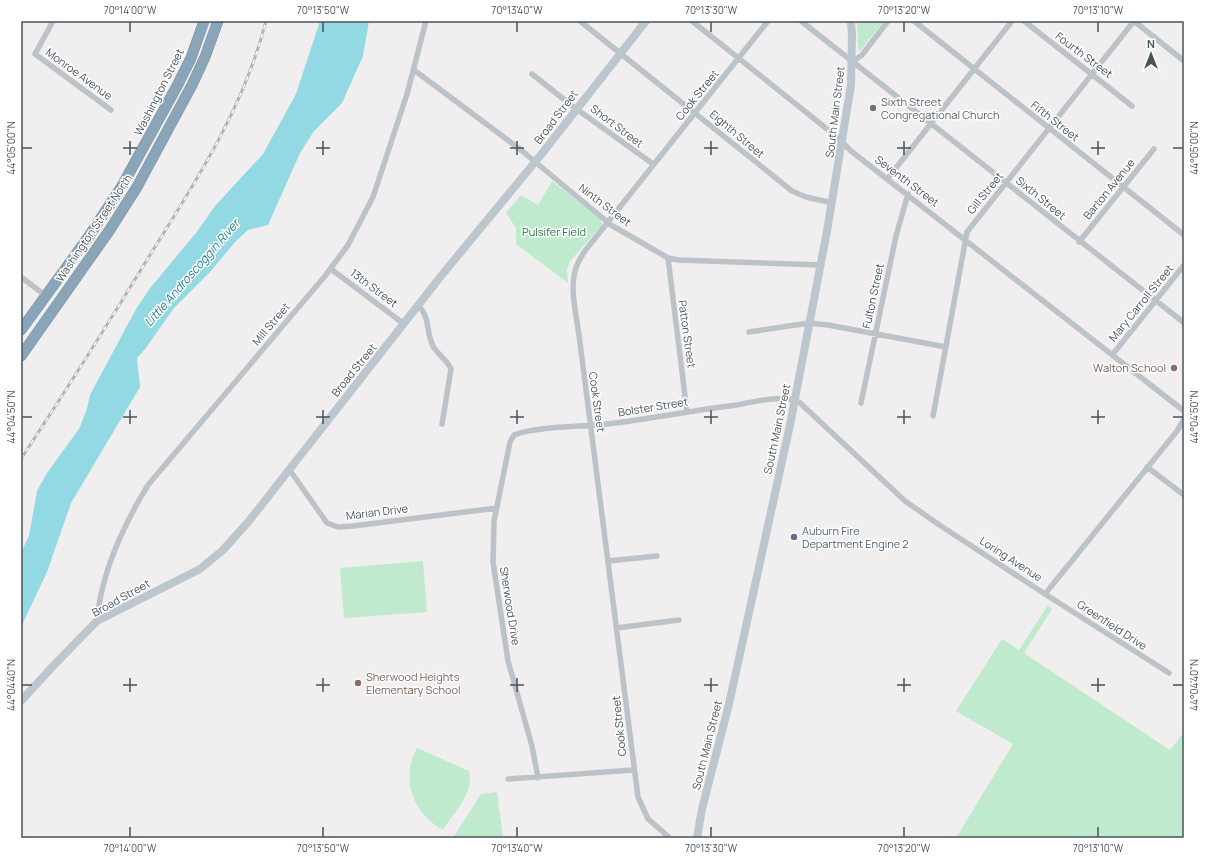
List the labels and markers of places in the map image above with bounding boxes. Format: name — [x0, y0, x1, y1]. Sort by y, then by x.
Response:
place label: Sixth Street Congregational Church — [881, 94, 1000, 122]
marker: Sixth Street Congregational Church — [868, 103, 878, 113]
place label: Walton School — [1093, 360, 1166, 375]
marker: Walton School — [1169, 363, 1179, 373]
place label: Auburn Fire Department Engine 2 — [802, 523, 909, 551]
marker: Auburn Fire Department Engine 2 — [789, 532, 799, 542]
place label: Sherwood Heights Elementary School — [366, 669, 461, 697]
marker: Sherwood Heights Elementary School — [353, 678, 363, 688]

